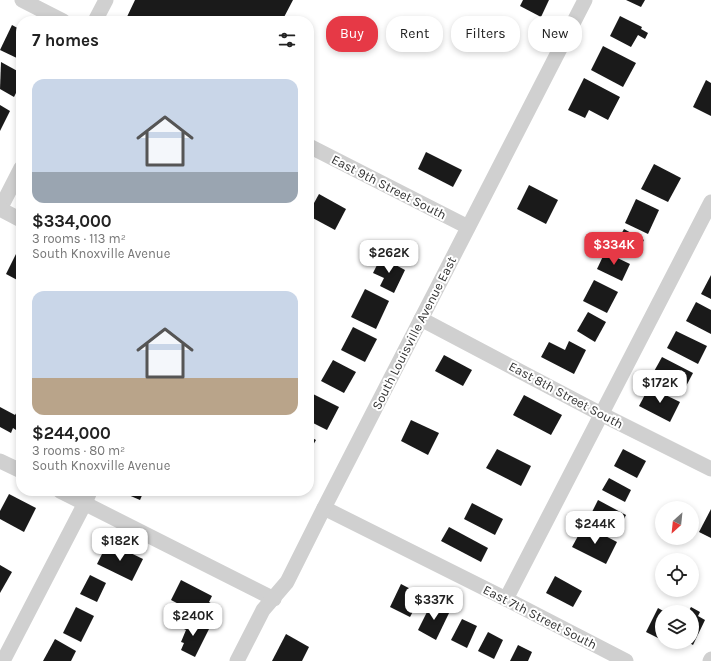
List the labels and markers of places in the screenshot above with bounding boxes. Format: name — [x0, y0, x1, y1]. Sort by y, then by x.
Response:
pin: $334K — [586, 232, 642, 266]
pin: $262K — [361, 240, 417, 274]
pin: $172K — [632, 370, 688, 404]
pin: $244K — [567, 511, 623, 545]
pin: $182K — [92, 528, 148, 562]
pin: $337K — [406, 587, 462, 621]
pin: $240K — [165, 603, 221, 637]

